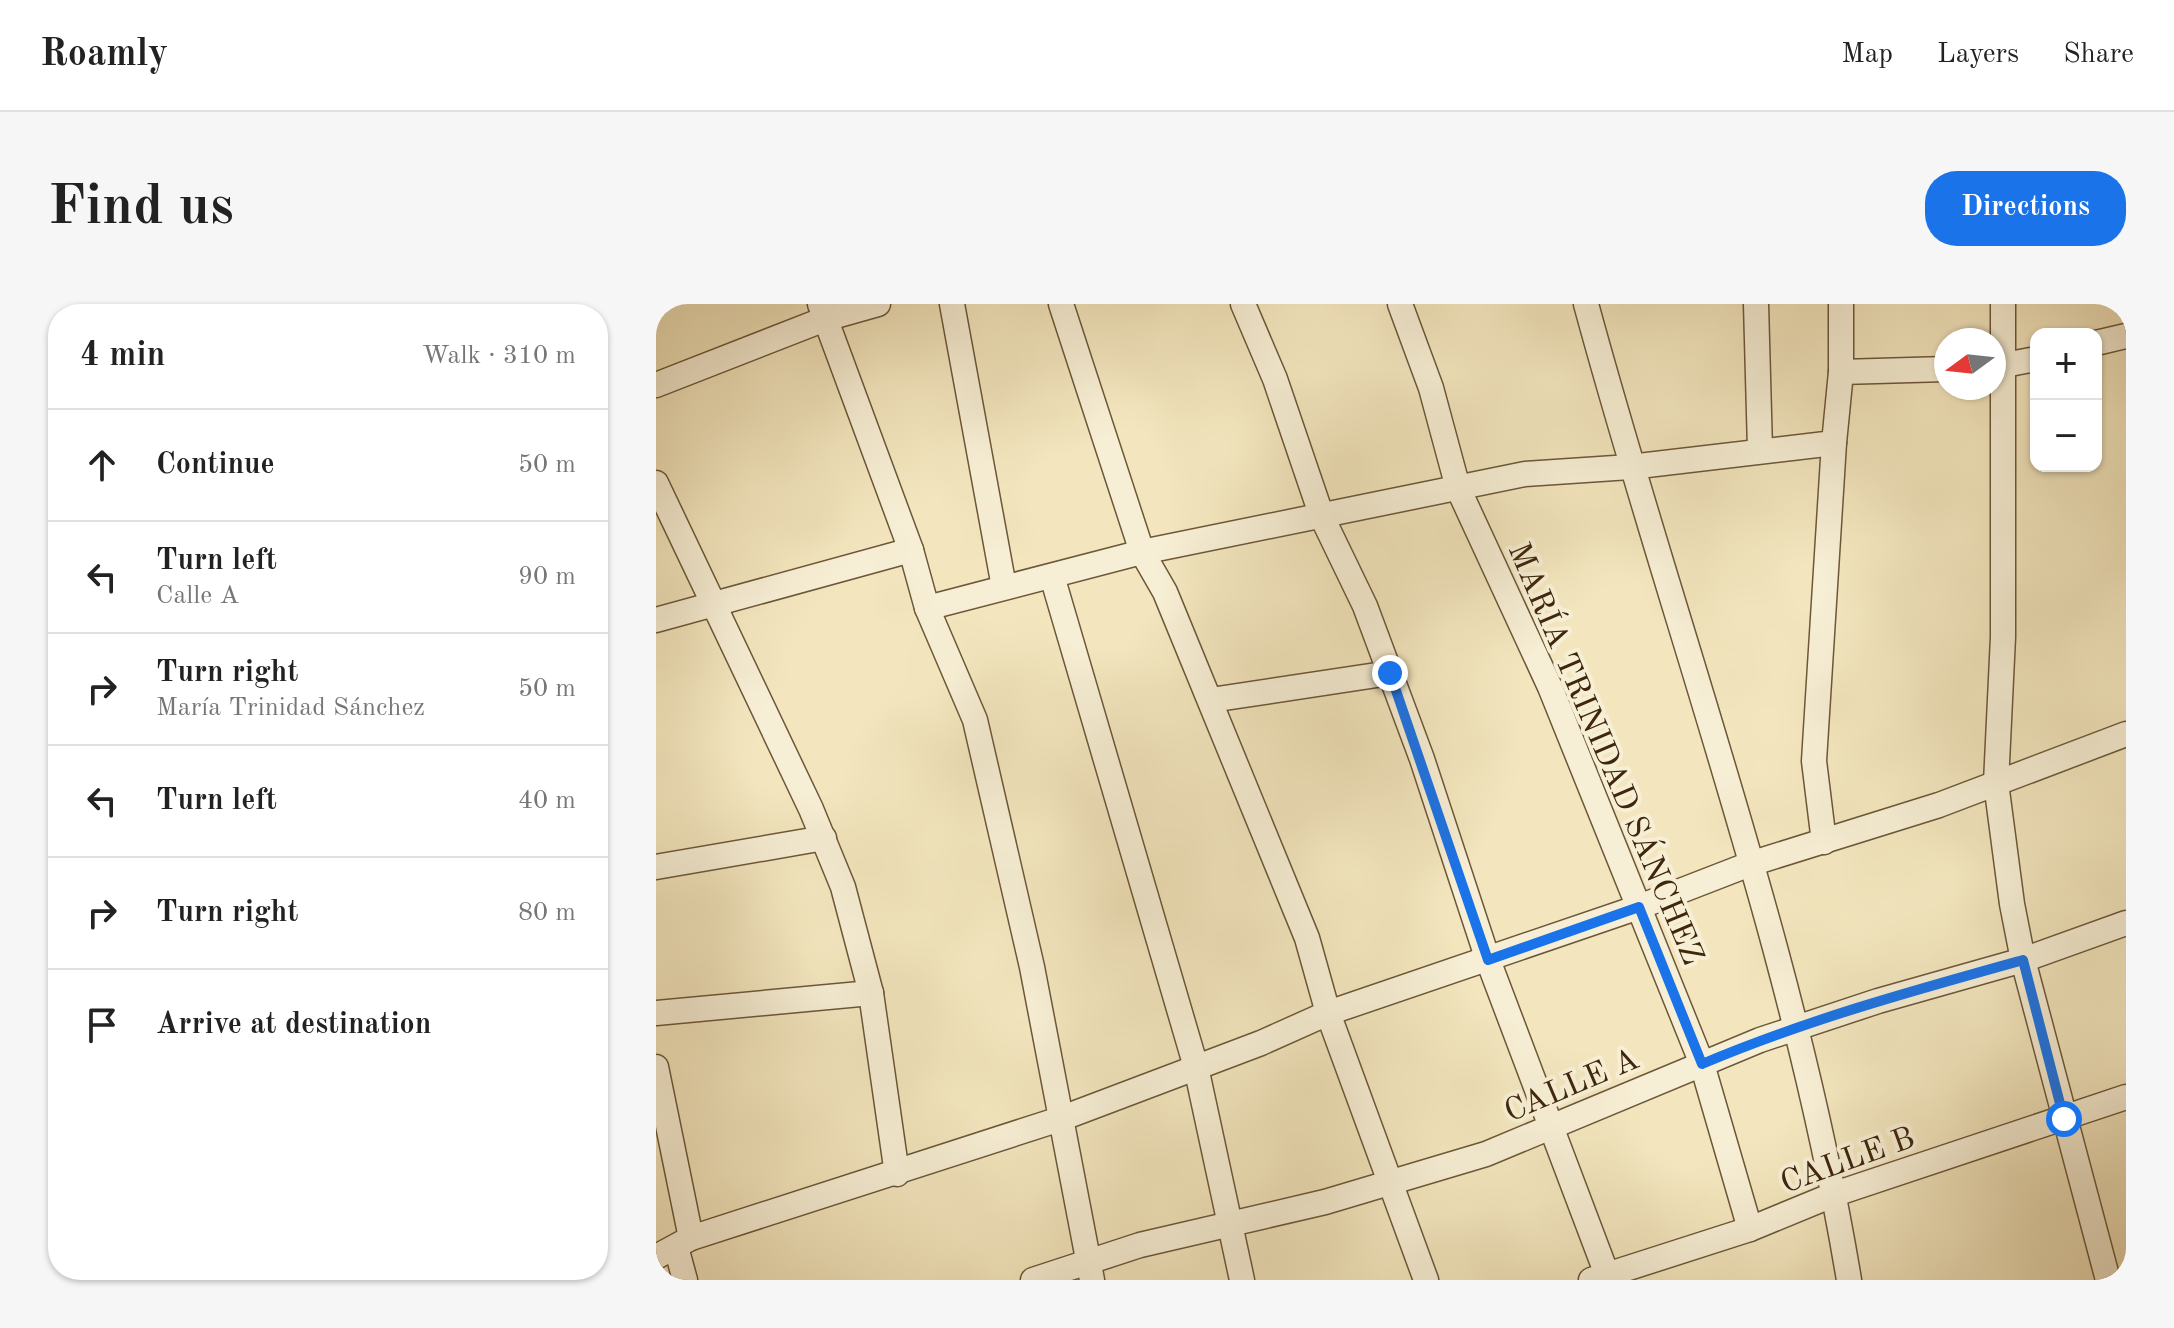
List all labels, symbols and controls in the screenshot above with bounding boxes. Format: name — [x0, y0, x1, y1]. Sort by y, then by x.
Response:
text: Roamly — [40, 36, 168, 74]
text: Map — [1841, 41, 1893, 69]
text: Layers — [1937, 41, 2019, 69]
text: Share — [2063, 41, 2134, 69]
button: Directions — [1925, 171, 2126, 246]
text: Find us — [48, 180, 234, 236]
north arrow — [1934, 328, 2006, 400]
map controls — [2030, 328, 2102, 472]
button: + — [2030, 328, 2102, 400]
text: 4 min — [80, 339, 165, 373]
text: Walk · 310 m — [422, 343, 576, 369]
button: − — [2030, 400, 2102, 472]
icon: ahead — [80, 443, 124, 487]
text: Continue — [156, 450, 275, 480]
text: 50 m — [518, 452, 576, 478]
street label: MARÍA TRINIDAD SÁNCHEZ — [1501, 536, 1713, 970]
text: Turn left — [156, 546, 277, 576]
icon: left — [80, 555, 124, 599]
text: 90 m — [518, 564, 576, 590]
text: Calle A — [156, 583, 239, 609]
route end — [1372, 655, 1408, 691]
text: Turn right — [156, 658, 298, 688]
icon: right — [80, 667, 124, 711]
text: 50 m — [518, 676, 576, 702]
text: María Trinidad Sánchez — [156, 695, 425, 721]
icon: left — [80, 779, 124, 823]
text: Turn left — [156, 786, 277, 816]
text: 40 m — [518, 788, 576, 814]
icon: right — [80, 891, 124, 935]
text: Turn right — [156, 898, 298, 928]
text: 80 m — [518, 900, 576, 926]
icon: arrive — [80, 1003, 124, 1047]
text: Arrive at destination — [156, 1010, 431, 1040]
street label: CALLE A — [1500, 1044, 1644, 1129]
route start — [2046, 1101, 2082, 1137]
street label: CALLE B — [1777, 1123, 1919, 1201]

